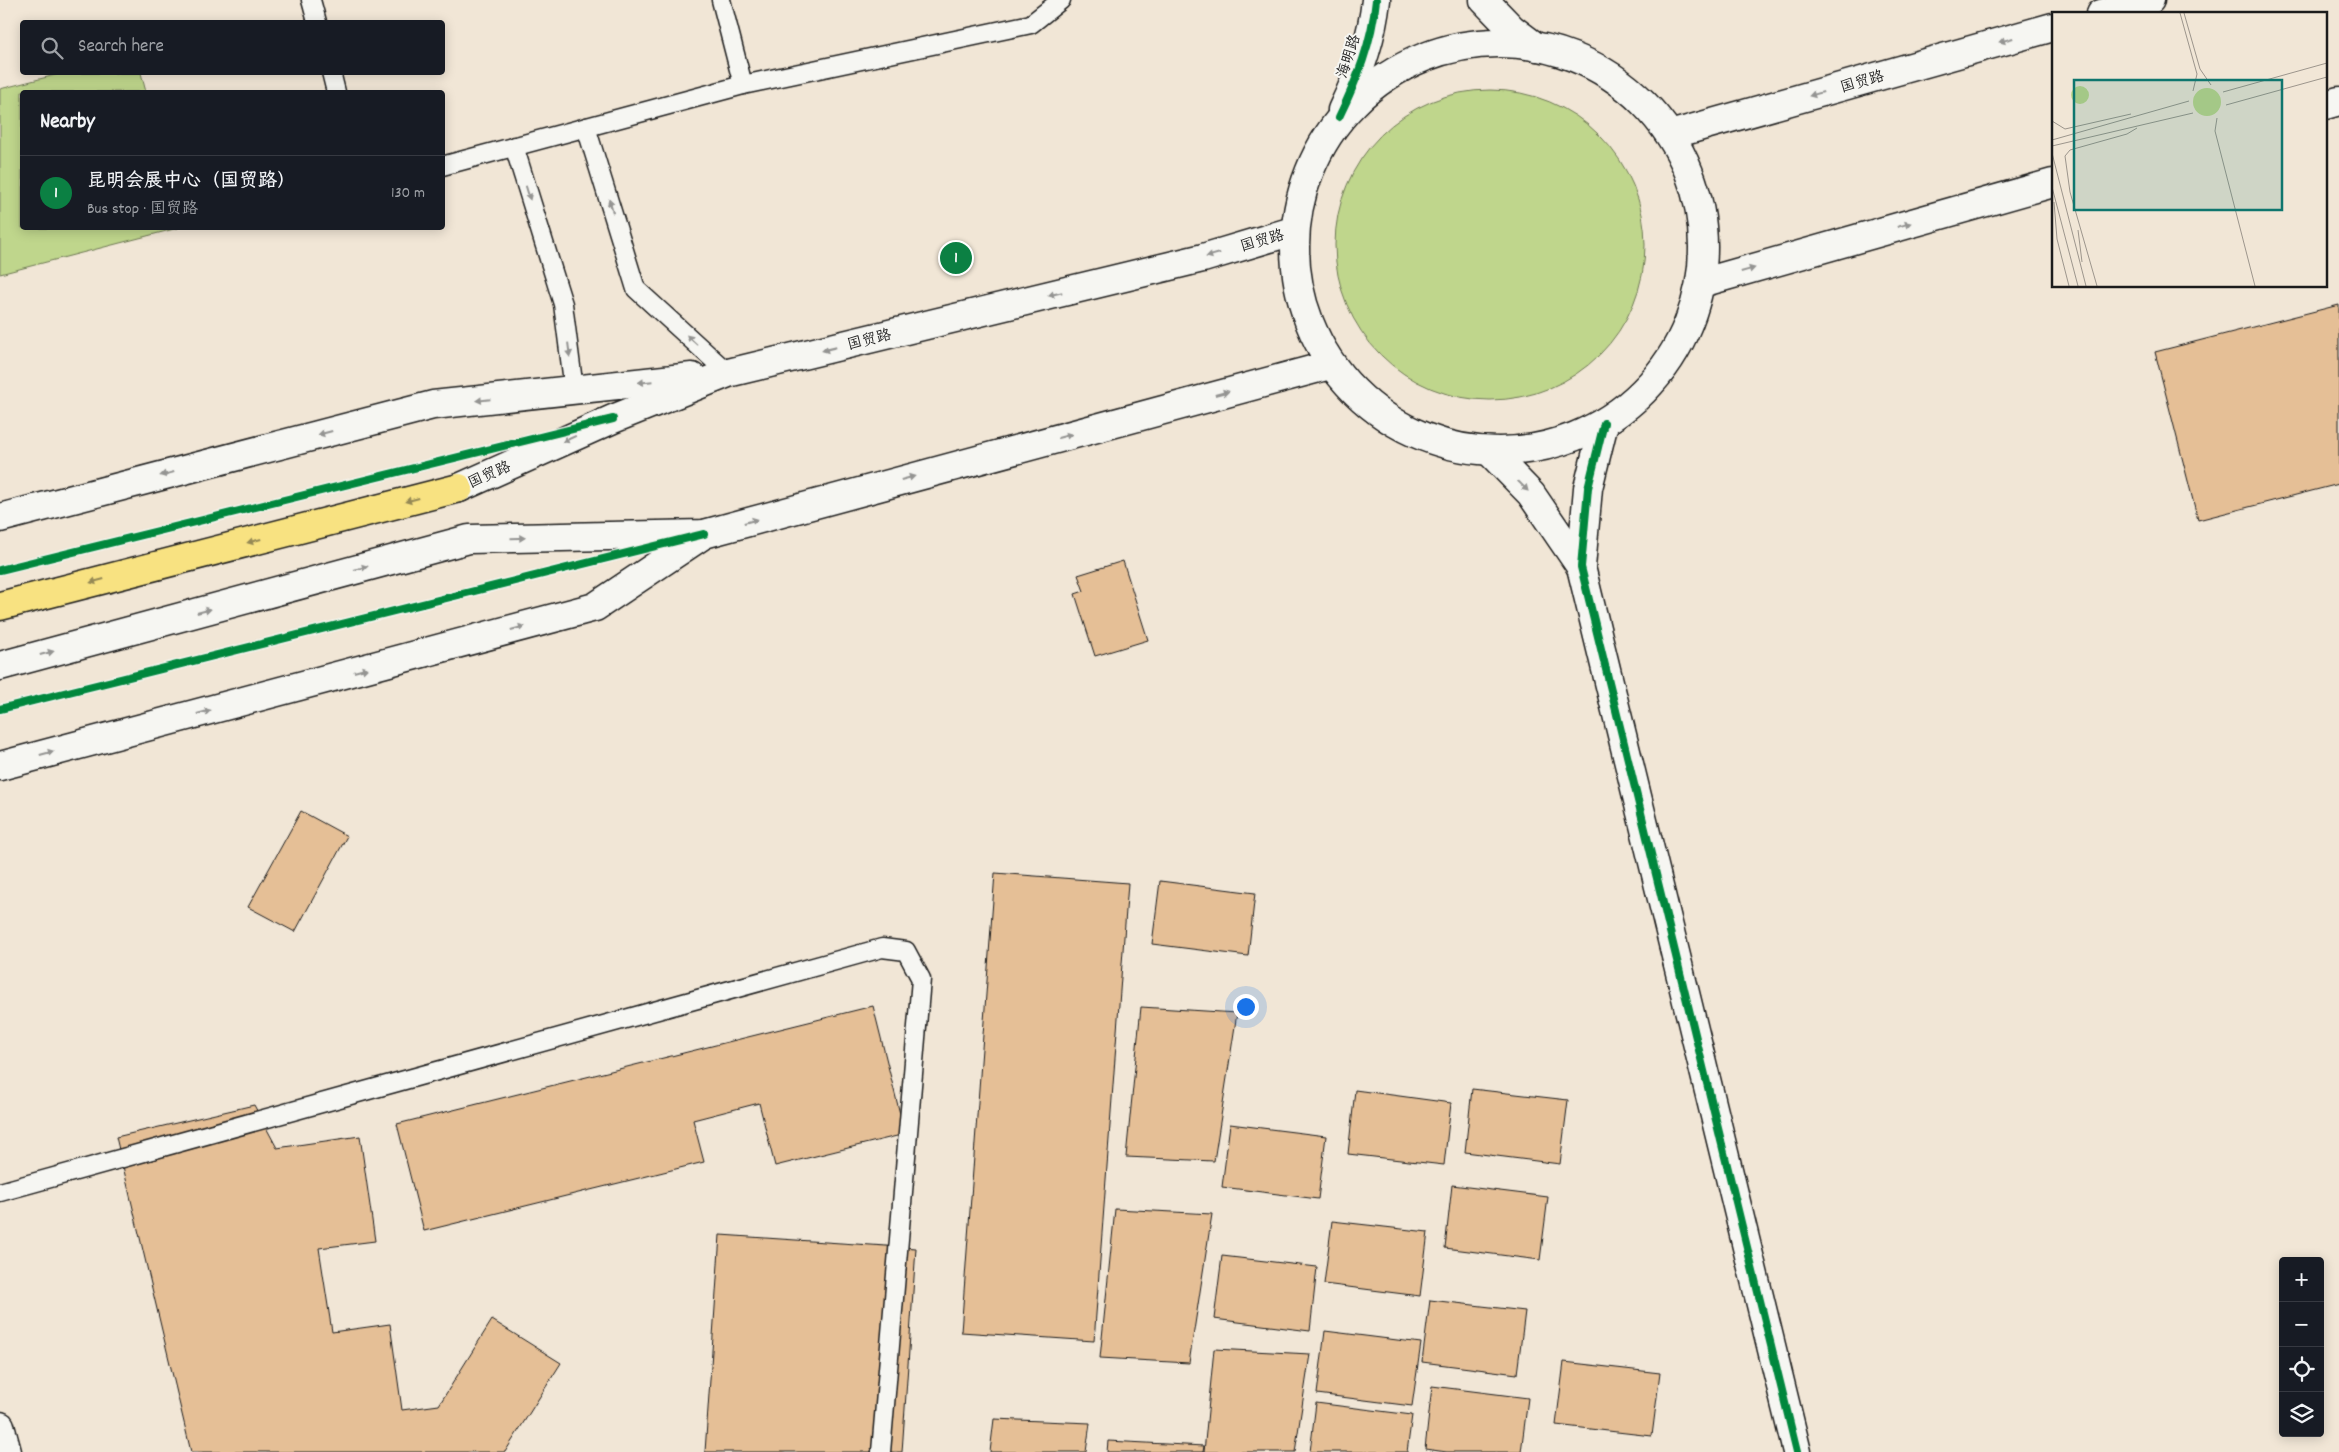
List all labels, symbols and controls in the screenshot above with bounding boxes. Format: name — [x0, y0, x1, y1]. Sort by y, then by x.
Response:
inset map — [2052, 12, 2326, 288]
search box — [20, 20, 445, 75]
street label: 海明路 — [1332, 32, 1367, 81]
icon: search — [38, 34, 66, 62]
text: Search here — [78, 34, 164, 61]
one-way arrow — [1998, 37, 2013, 45]
street label: 国贸路 — [1838, 66, 1887, 100]
one-way arrow — [1808, 90, 1823, 98]
text: Nearby — [40, 108, 95, 138]
text: 昆明会展中心（国贸路） — [87, 169, 296, 196]
text: 1 — [54, 182, 58, 205]
text: 130 m — [391, 182, 425, 205]
one-way arrow — [525, 186, 533, 201]
text: Bus stop · 国贸路 — [87, 198, 198, 221]
one-way arrow — [606, 199, 614, 214]
one-way arrow — [1897, 221, 1912, 229]
street label: 国贸路 — [1238, 225, 1287, 259]
pin: 1 — [940, 239, 972, 277]
one-way arrow — [1205, 251, 1220, 259]
one-way arrow — [1740, 265, 1755, 273]
one-way arrow — [1048, 290, 1063, 298]
street label: 国贸路 — [845, 325, 894, 357]
one-way arrow — [687, 334, 699, 346]
one-way arrow — [565, 342, 573, 358]
one-way arrow — [822, 345, 837, 353]
one-way arrow — [637, 378, 653, 386]
one-way arrow — [1215, 389, 1230, 397]
one-way arrow — [475, 396, 491, 404]
one-way arrow — [317, 429, 332, 437]
one-way arrow — [1058, 432, 1073, 440]
one-way arrow — [562, 435, 576, 443]
street label: 国贸路 — [465, 457, 515, 495]
one-way arrow — [160, 471, 175, 479]
one-way arrow — [901, 474, 916, 482]
one-way arrow — [1517, 480, 1529, 492]
one-way arrow — [404, 496, 419, 504]
one-way arrow — [744, 516, 759, 524]
one-way arrow — [510, 534, 526, 542]
one-way arrow — [247, 537, 262, 545]
one-way arrow — [353, 564, 368, 572]
one-way arrow — [90, 578, 105, 586]
one-way arrow — [196, 606, 211, 614]
one-way arrow — [511, 624, 526, 632]
one-way arrow — [40, 649, 55, 657]
one-way arrow — [354, 665, 369, 673]
one-way arrow — [197, 707, 212, 715]
one-way arrow — [40, 749, 55, 757]
your location — [1233, 994, 1259, 1020]
map controls — [2279, 1257, 2324, 1437]
button: + — [2279, 1257, 2324, 1302]
button: − — [2279, 1302, 2324, 1347]
button: locate — [2279, 1347, 2324, 1392]
button: layers — [2279, 1392, 2324, 1437]

